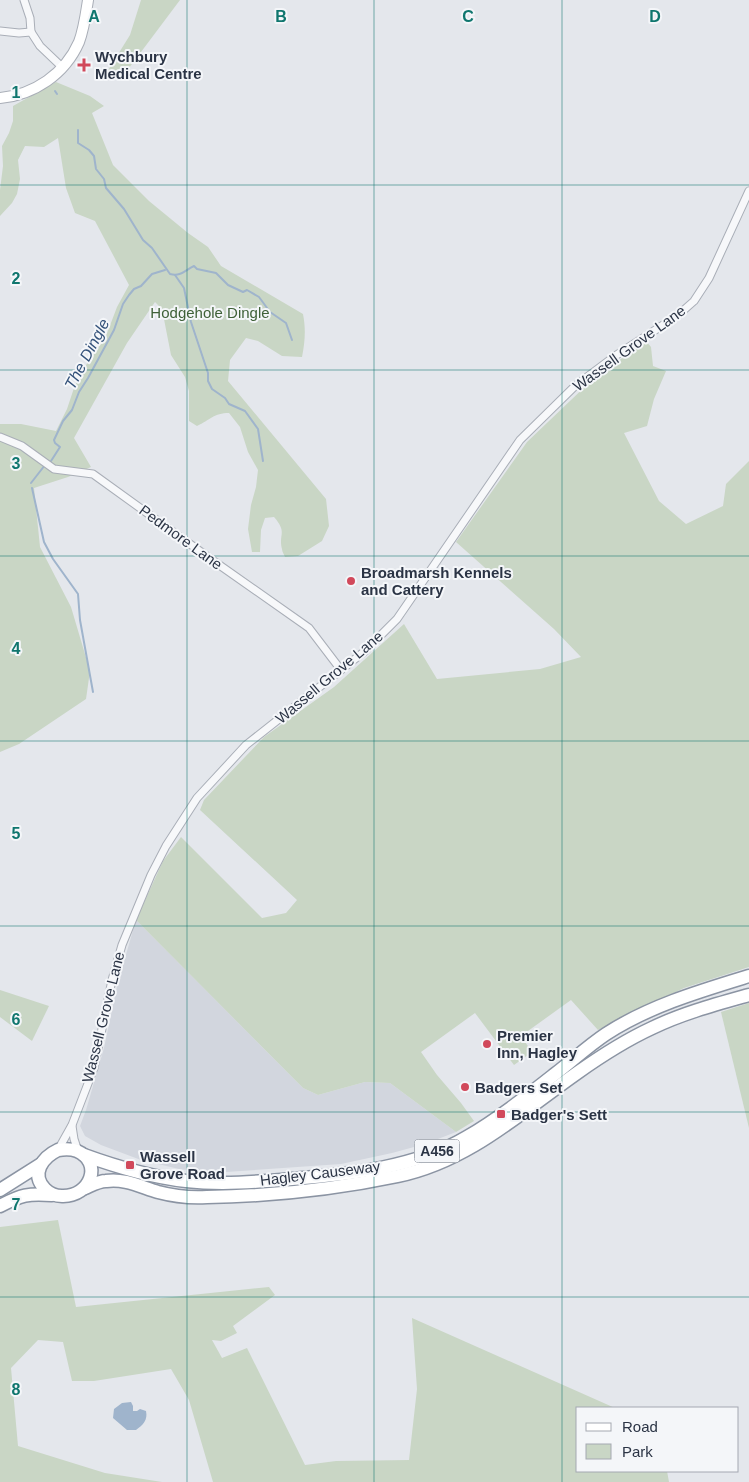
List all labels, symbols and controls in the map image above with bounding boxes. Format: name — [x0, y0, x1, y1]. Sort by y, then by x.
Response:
text: A — [88, 8, 100, 25]
text: B — [275, 8, 287, 25]
text: C — [462, 8, 474, 25]
text: D — [649, 8, 661, 25]
place label: Wychbury Medical Centre — [95, 48, 202, 82]
marker: Wychbury Medical Centre — [77, 58, 91, 72]
text: 1 — [12, 84, 21, 101]
text: 2 — [12, 270, 21, 287]
street label: Wassell Grove Lane — [570, 302, 688, 394]
park label: Hodgehole Dingle — [150, 304, 270, 321]
water label: The Dingle — [61, 316, 113, 392]
text: 3 — [12, 455, 21, 472]
street label: Pedmore Lane — [136, 501, 226, 573]
place label: Broadmarsh Kennels and Cattery — [361, 564, 512, 598]
marker: Broadmarsh Kennels and Cattery — [345, 575, 357, 587]
street label: Wassell Grove Lane — [272, 627, 386, 727]
text: 4 — [12, 640, 21, 657]
text: 5 — [12, 825, 21, 842]
street label: Wassell Grove Lane — [78, 950, 128, 1084]
text: 6 — [12, 1011, 21, 1028]
place label: Premier Inn, Hagley — [497, 1027, 578, 1061]
marker: Premier Inn, Hagley — [481, 1038, 493, 1050]
place label: Badgers Set — [475, 1079, 563, 1096]
marker: Badgers Set — [459, 1081, 471, 1093]
place label: Badger's Sett — [511, 1106, 607, 1123]
marker: Badger's Sett — [495, 1108, 507, 1120]
road number: A456 — [414, 1140, 460, 1162]
place label: Wassell Grove Road — [140, 1148, 225, 1182]
street label: Hagley Causeway — [259, 1157, 382, 1189]
marker: Wassell Grove Road — [124, 1159, 136, 1171]
text: 7 — [12, 1196, 21, 1213]
text: 8 — [12, 1381, 21, 1398]
legend — [576, 1407, 739, 1472]
text: Road — [622, 1418, 658, 1435]
text: Park — [622, 1443, 653, 1460]

